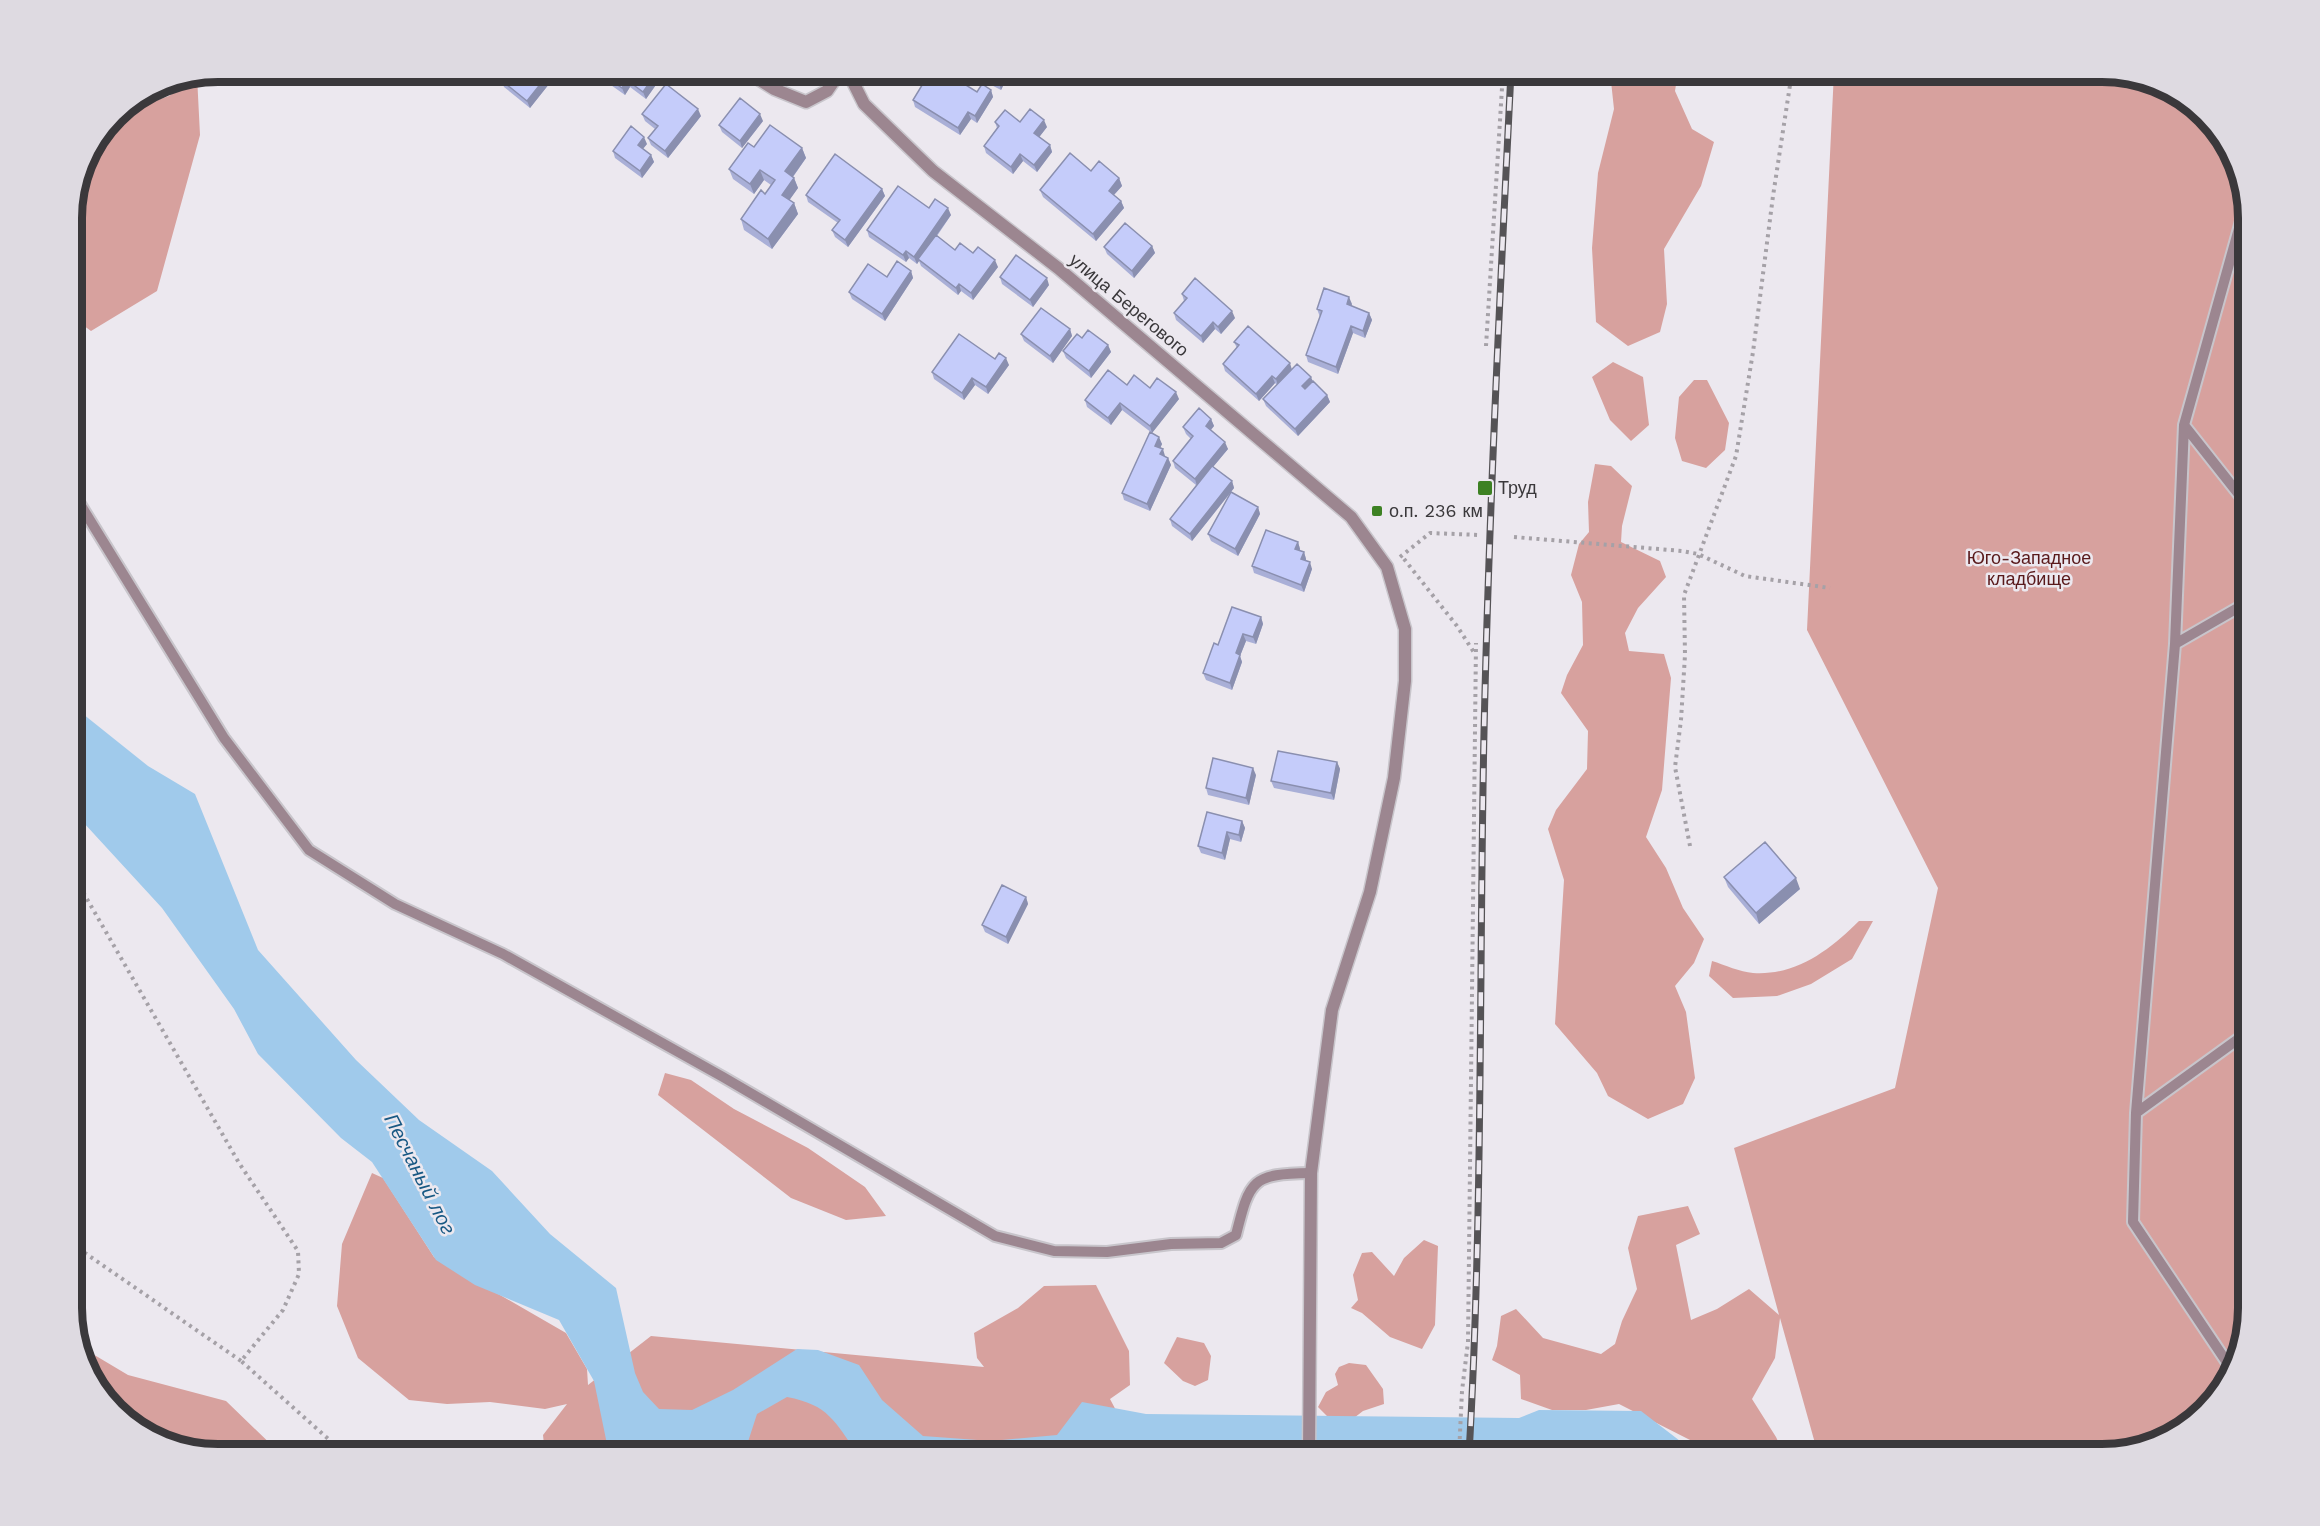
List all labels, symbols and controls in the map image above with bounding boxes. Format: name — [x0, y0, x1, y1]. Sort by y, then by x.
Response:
street label: улица Берегового — [1065, 249, 1193, 361]
place label: Труд — [1498, 477, 1537, 498]
marker: Труд — [1476, 479, 1494, 497]
place label: о.п. 236 км — [1389, 500, 1483, 521]
marker: о.п. 236 км — [1370, 504, 1384, 518]
park label: Юго-Западное кладбище — [1967, 547, 2091, 589]
water label: Песчаный лог — [379, 1110, 461, 1238]

